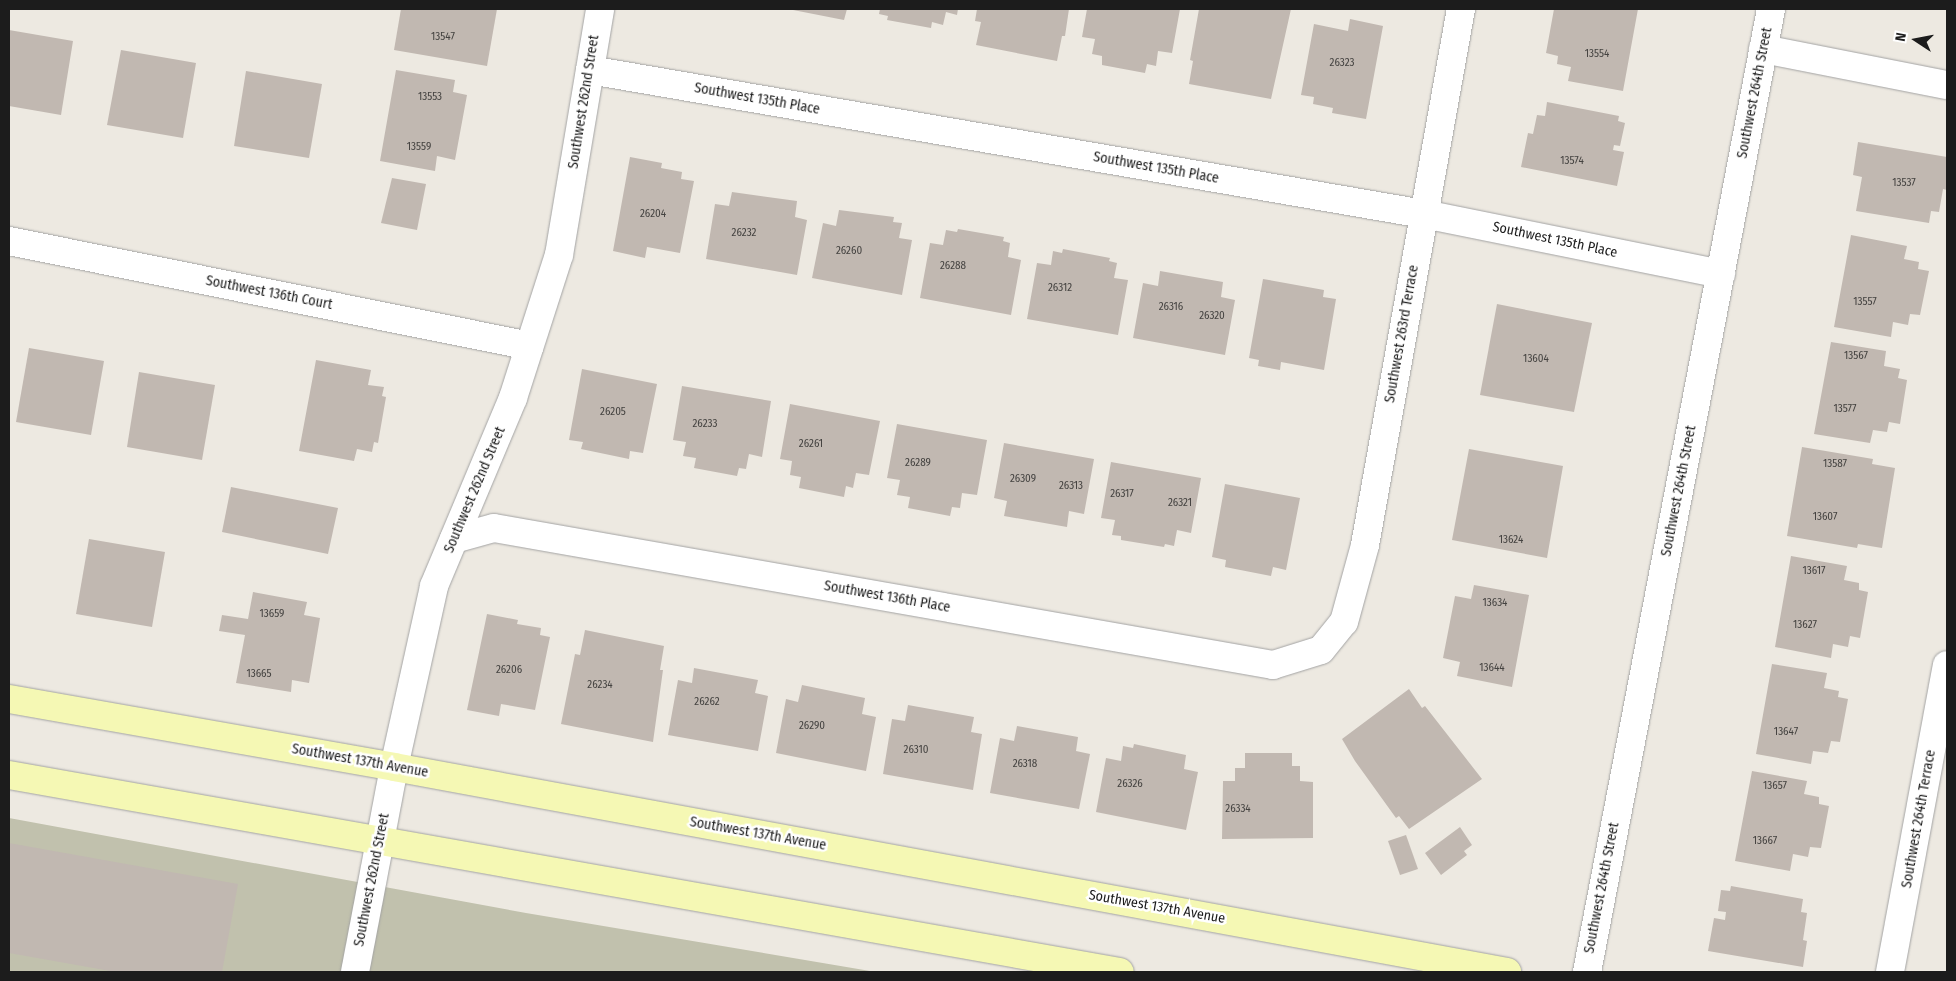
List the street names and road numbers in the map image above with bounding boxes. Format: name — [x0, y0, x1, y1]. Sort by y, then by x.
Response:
street label: Southwest 264th Street — [1734, 26, 1776, 160]
street label: Southwest 262nd Street — [565, 34, 603, 170]
street label: Southwest 135th Place — [693, 80, 821, 118]
street label: Southwest 135th Place — [1092, 149, 1220, 187]
street label: Southwest 135th Place — [1491, 219, 1619, 261]
street label: Southwest 263rd Terrace — [1382, 264, 1422, 404]
street label: Southwest 136th Court — [204, 272, 334, 314]
street label: Southwest 262nd Street — [441, 424, 509, 556]
street label: Southwest 264th Street — [1658, 424, 1700, 558]
street label: Southwest 136th Place — [823, 578, 951, 616]
street label: Southwest 137th Avenue — [290, 741, 430, 781]
street label: Southwest 264th Terrace — [1899, 749, 1939, 889]
street label: Southwest 262nd Street — [351, 812, 393, 948]
street label: Southwest 137th Avenue — [688, 814, 828, 854]
street label: Southwest 264th Street — [1581, 821, 1623, 955]
street label: Southwest 137th Avenue — [1087, 887, 1227, 927]

